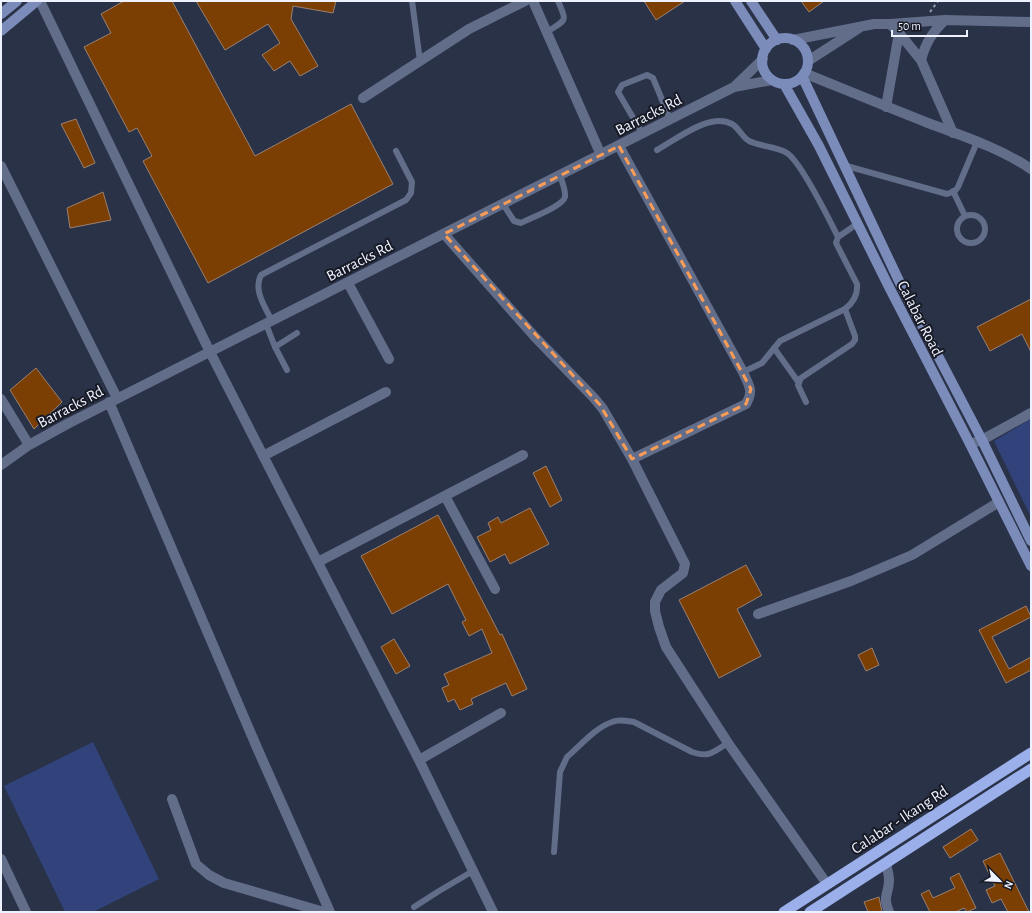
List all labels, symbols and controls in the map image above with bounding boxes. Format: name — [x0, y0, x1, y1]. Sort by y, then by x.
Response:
scale bar — [892, 12, 967, 38]
text: 50 m — [898, 20, 921, 32]
street label: Barracks Rd — [613, 91, 684, 138]
street label: Barracks Rd — [324, 237, 395, 284]
street label: Calabar Road — [894, 278, 946, 359]
street label: Barracks Rd — [35, 383, 106, 431]
street label: Calabar - Ikang Rd — [848, 783, 951, 857]
north arrow — [980, 861, 1020, 901]
text: N — [1002, 879, 1015, 891]

